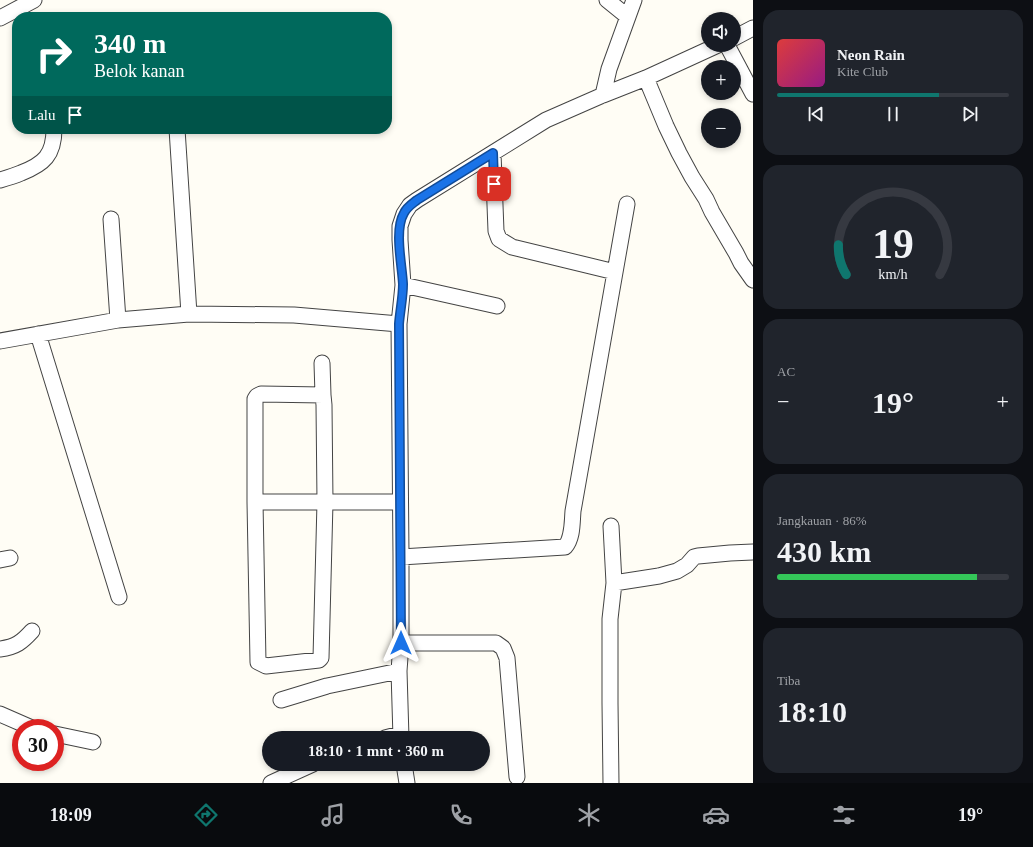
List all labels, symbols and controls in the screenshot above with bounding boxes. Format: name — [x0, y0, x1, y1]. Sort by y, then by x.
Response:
map controls — [701, 12, 741, 148]
button: sound — [701, 12, 741, 52]
icon: right — [28, 28, 80, 80]
text: 340 m — [94, 28, 166, 59]
text: Neon Rain — [837, 47, 905, 63]
button: + — [701, 60, 741, 100]
text: Belok kanan — [94, 61, 184, 81]
text: Kite Club — [837, 64, 888, 79]
icon: previous — [805, 103, 827, 125]
icon: pause — [882, 103, 904, 125]
icon: next — [959, 103, 981, 125]
icon: arrive — [64, 104, 86, 126]
text: Lalu — [28, 107, 56, 123]
button: − — [701, 108, 741, 148]
pin — [477, 167, 511, 201]
icon: arrive — [483, 173, 505, 195]
text: 19 — [872, 221, 914, 267]
text: km/h — [878, 265, 908, 281]
text: AC — [777, 364, 795, 379]
text: 19° — [872, 386, 914, 419]
text: − — [777, 389, 789, 414]
text: + — [997, 389, 1009, 414]
text: Jangkauan · 86% — [777, 513, 867, 528]
text: 430 km — [777, 535, 871, 568]
position arrow — [380, 622, 422, 664]
text: Tiba — [777, 673, 800, 688]
text: 18:10 — [777, 695, 847, 728]
speed limit sign: 30 — [12, 719, 64, 771]
text: 18:10 · 1 mnt · 360 m — [308, 743, 444, 759]
icon: directions — [192, 801, 220, 829]
icon: music — [319, 801, 347, 829]
icon: phone — [447, 801, 475, 829]
icon: climate — [575, 801, 603, 829]
icon: car — [702, 801, 730, 829]
icon: filters — [830, 801, 858, 829]
text: 18:09 — [50, 805, 92, 825]
text: 19° — [958, 805, 983, 825]

